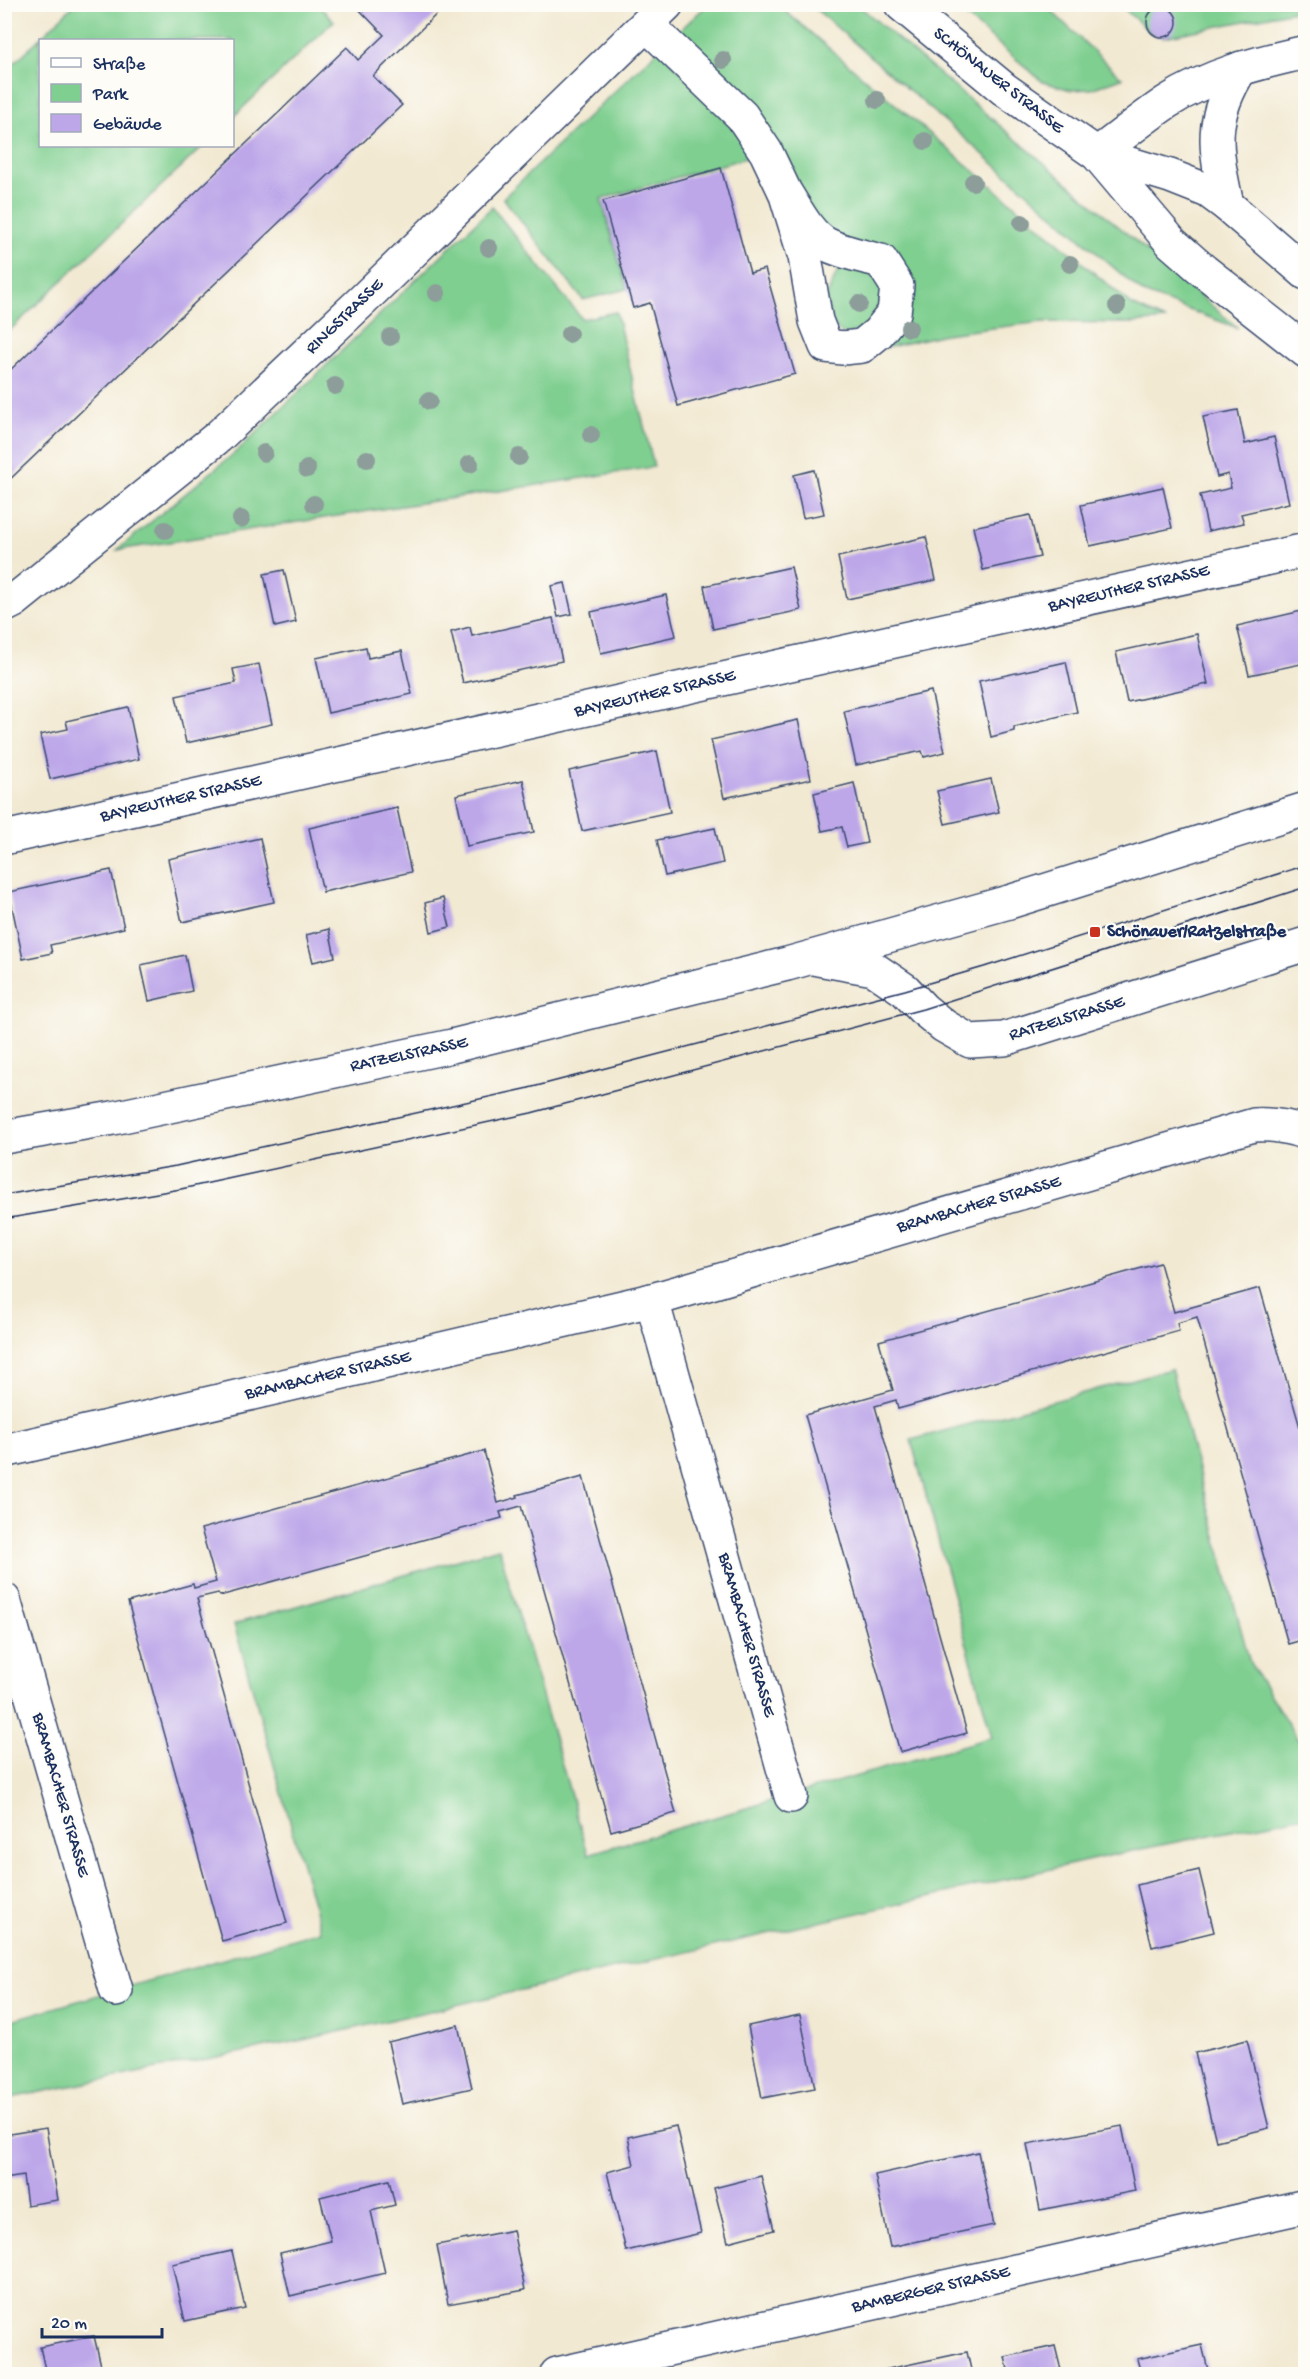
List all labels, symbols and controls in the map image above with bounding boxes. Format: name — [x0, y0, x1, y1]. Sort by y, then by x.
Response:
street label: SCHÖNAUER STRASSE — [928, 23, 1068, 139]
legend — [39, 39, 234, 147]
text: Straße — [93, 55, 146, 76]
text: Park — [92, 85, 129, 106]
text: Gebäude — [93, 115, 162, 136]
street label: RINGSTRASSE — [302, 274, 389, 359]
street label: BAYREUTHER STRASSE — [1045, 560, 1212, 618]
street label: BAYREUTHER STRASSE — [571, 665, 738, 723]
street label: BAYREUTHER STRASSE — [97, 770, 264, 828]
place label: Schönauer/Ratzelstraße — [1107, 922, 1287, 943]
marker: Schönauer/Ratzelstraße — [1088, 925, 1102, 939]
street label: RATZELSTRASSE — [1007, 991, 1128, 1047]
street label: RATZELSTRASSE — [348, 1032, 470, 1078]
street label: BRAMBACHER STRASSE — [894, 1171, 1064, 1239]
street label: BRAMBACHER STRASSE — [242, 1347, 414, 1406]
street label: BRAMBACHER STRASSE — [712, 1550, 780, 1720]
street label: BRAMBACHER STRASSE — [26, 1710, 94, 1880]
street label: BAMBERGER STRASSE — [849, 2261, 1013, 2319]
scale bar — [42, 2301, 162, 2339]
text: 20 m — [51, 2314, 87, 2335]

